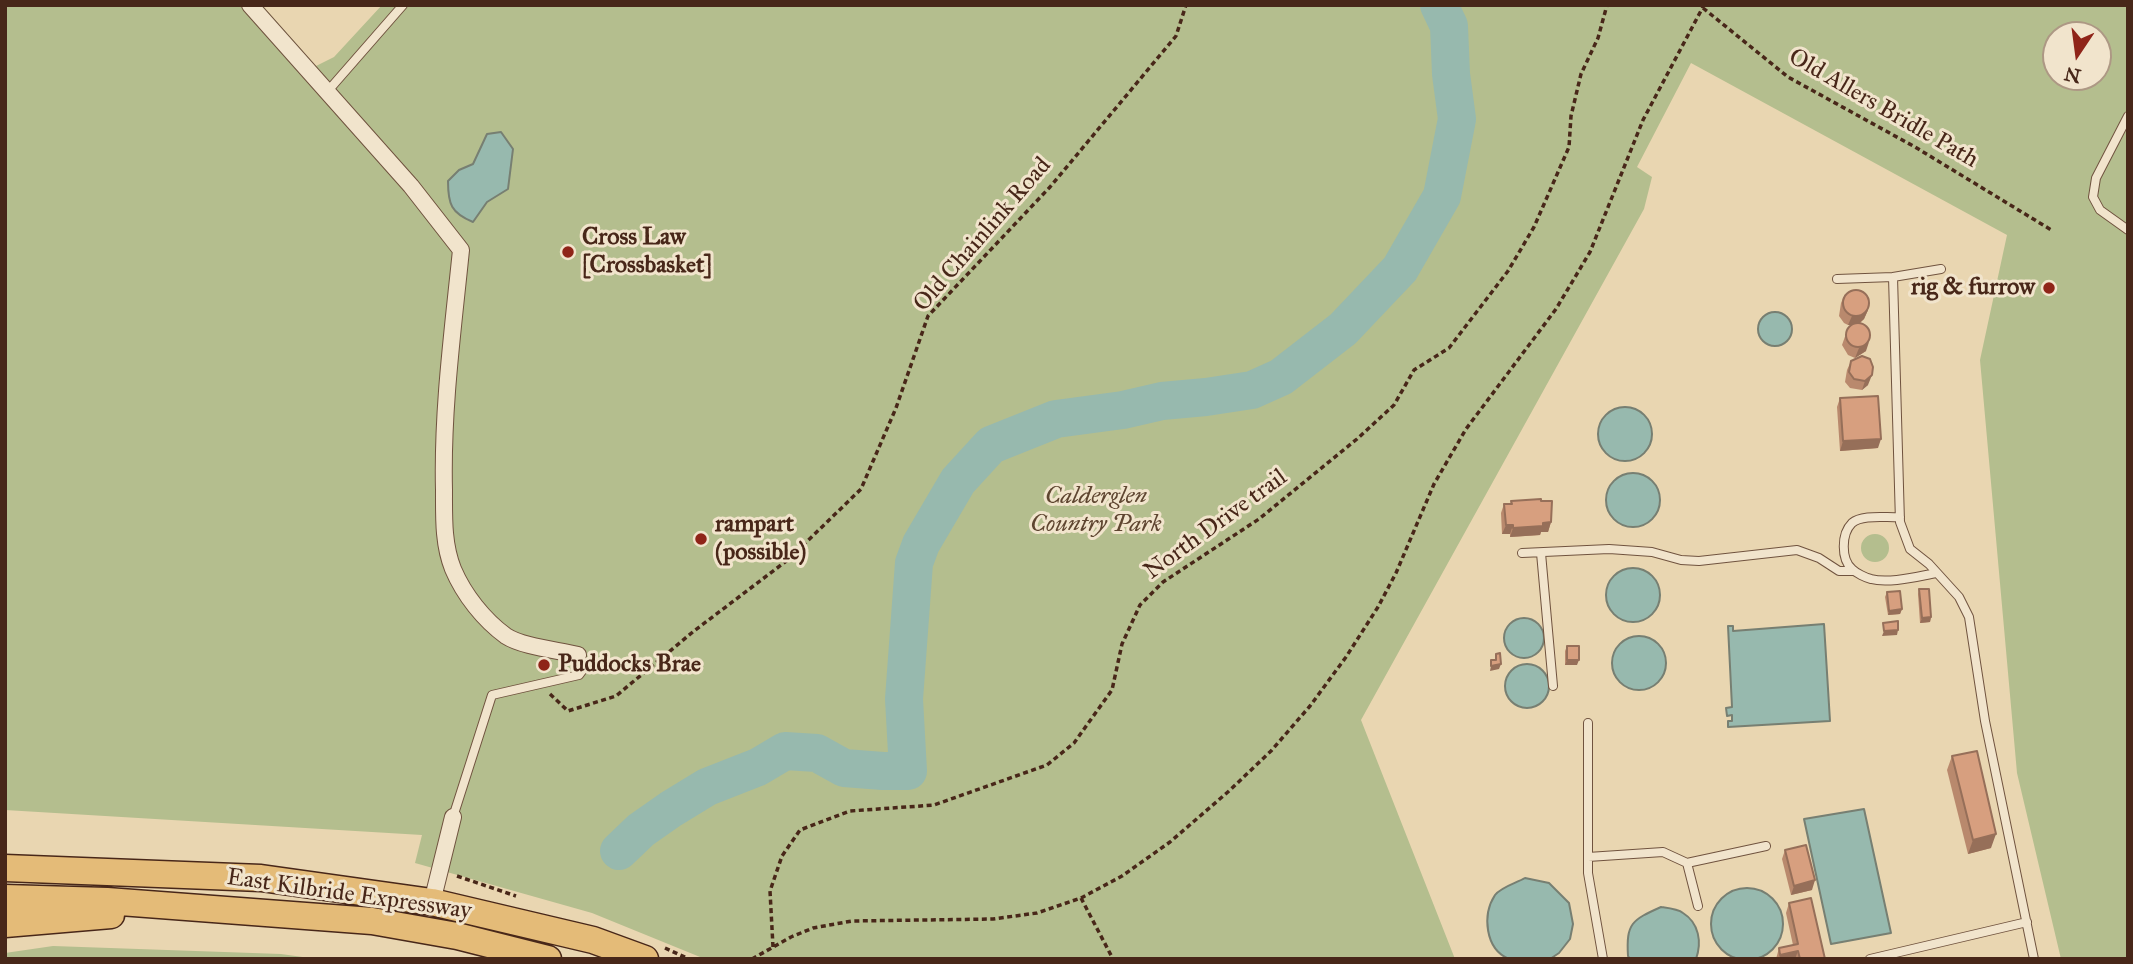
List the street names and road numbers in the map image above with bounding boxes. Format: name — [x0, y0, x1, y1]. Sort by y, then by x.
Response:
street label: Old Allers Bridle Path — [1783, 43, 1983, 175]
street label: Old Chainlink Road — [908, 152, 1058, 318]
street label: North Drive trail — [1139, 464, 1293, 586]
street label: East Kilbride Expressway — [225, 864, 473, 926]

